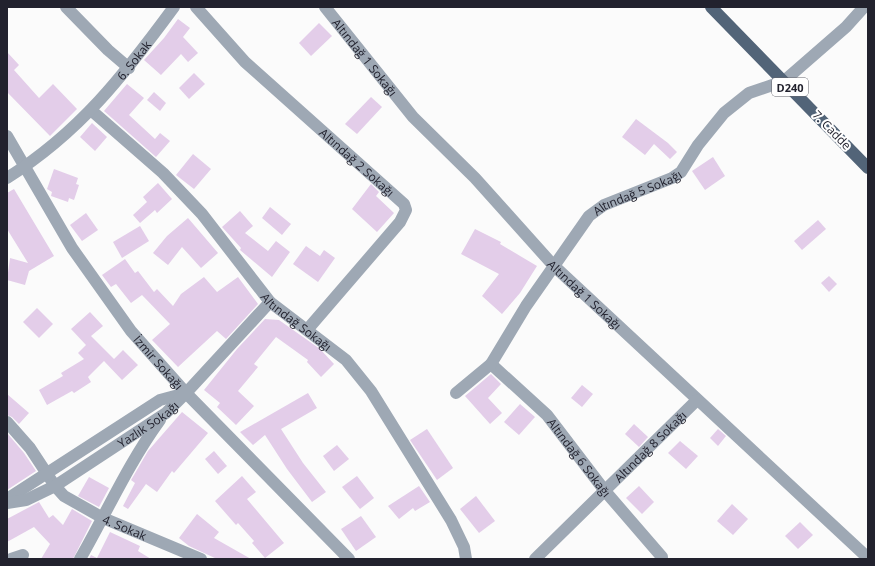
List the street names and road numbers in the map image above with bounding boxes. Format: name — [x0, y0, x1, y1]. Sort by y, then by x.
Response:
street label: Altındağ 1 Sokağı — [329, 14, 401, 99]
street label: 6. Sokak — [113, 36, 155, 83]
road number: D240 — [772, 78, 808, 96]
street label: 7. Cadde — [809, 107, 855, 154]
street label: Altındağ 2 Sokağı — [316, 124, 398, 200]
street label: Altındağ 5 Sokağı — [589, 165, 685, 219]
street label: Altındağ 1 Sokağı — [544, 256, 625, 333]
street label: Altındağ Sokağı — [257, 289, 335, 355]
street label: İzmir Sokağı — [130, 331, 187, 393]
street label: Yazlık Sokağı — [114, 397, 182, 451]
street label: Altındağ 8 Sokağı — [610, 407, 690, 486]
street label: Altındağ 6 Sokağı — [544, 414, 615, 501]
street label: 4. Sokak — [100, 510, 150, 544]

